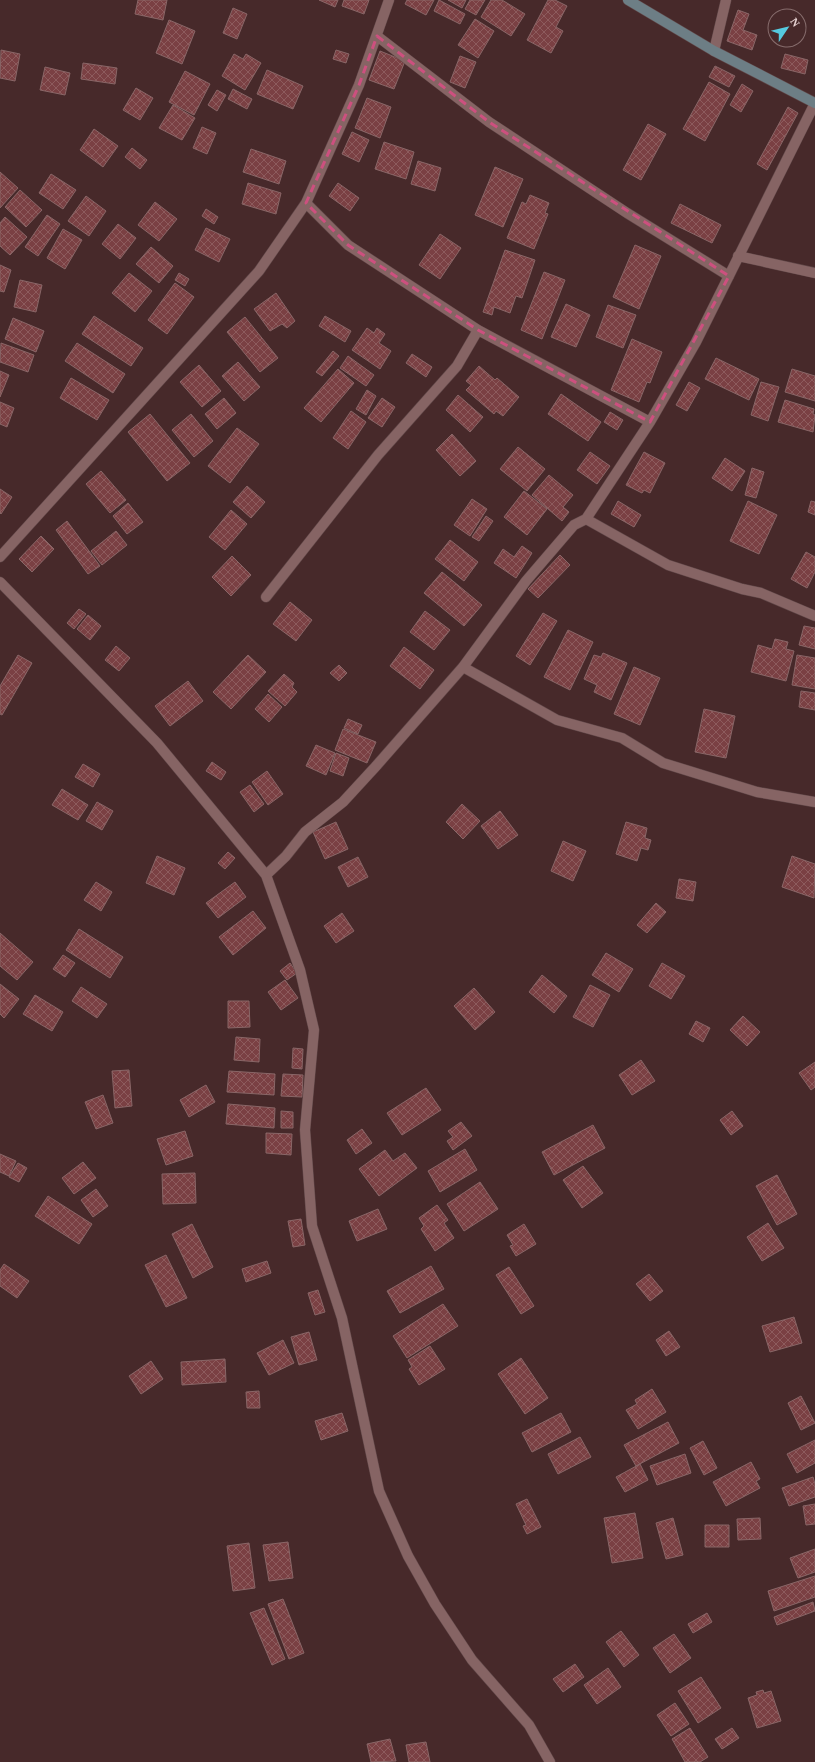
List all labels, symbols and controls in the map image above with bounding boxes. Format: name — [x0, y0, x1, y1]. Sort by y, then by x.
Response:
north arrow — [767, 8, 807, 48]
text: N — [788, 16, 802, 29]

